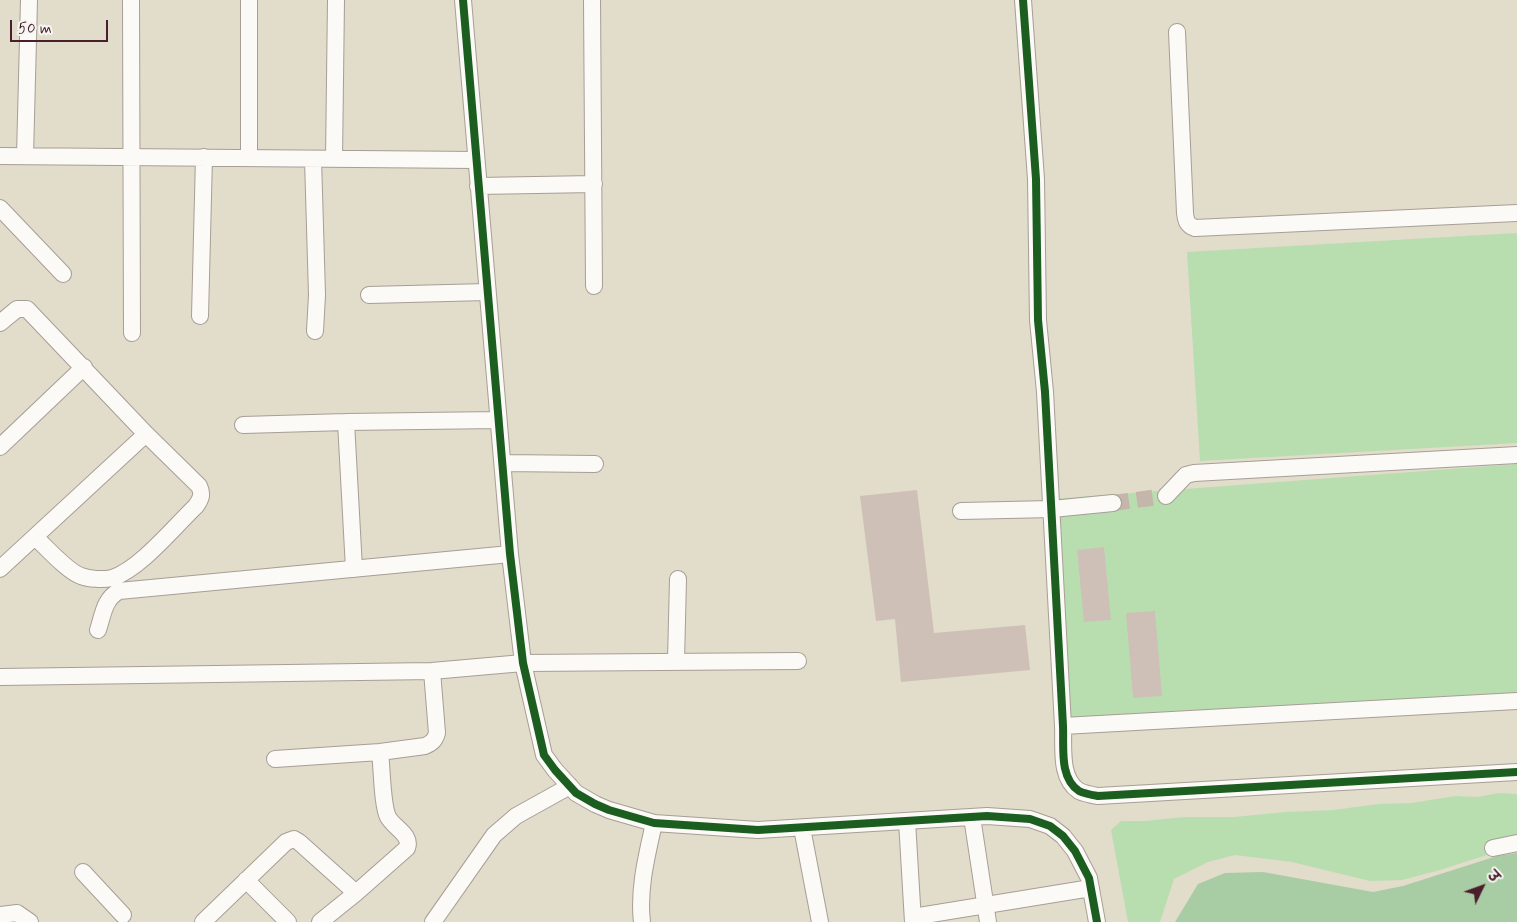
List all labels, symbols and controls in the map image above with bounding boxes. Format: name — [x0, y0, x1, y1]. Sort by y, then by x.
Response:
scale bar — [12, 10, 110, 42]
text: 50 m — [18, 19, 52, 39]
north arrow — [1457, 862, 1507, 912]
text: उ — [1483, 867, 1503, 886]

